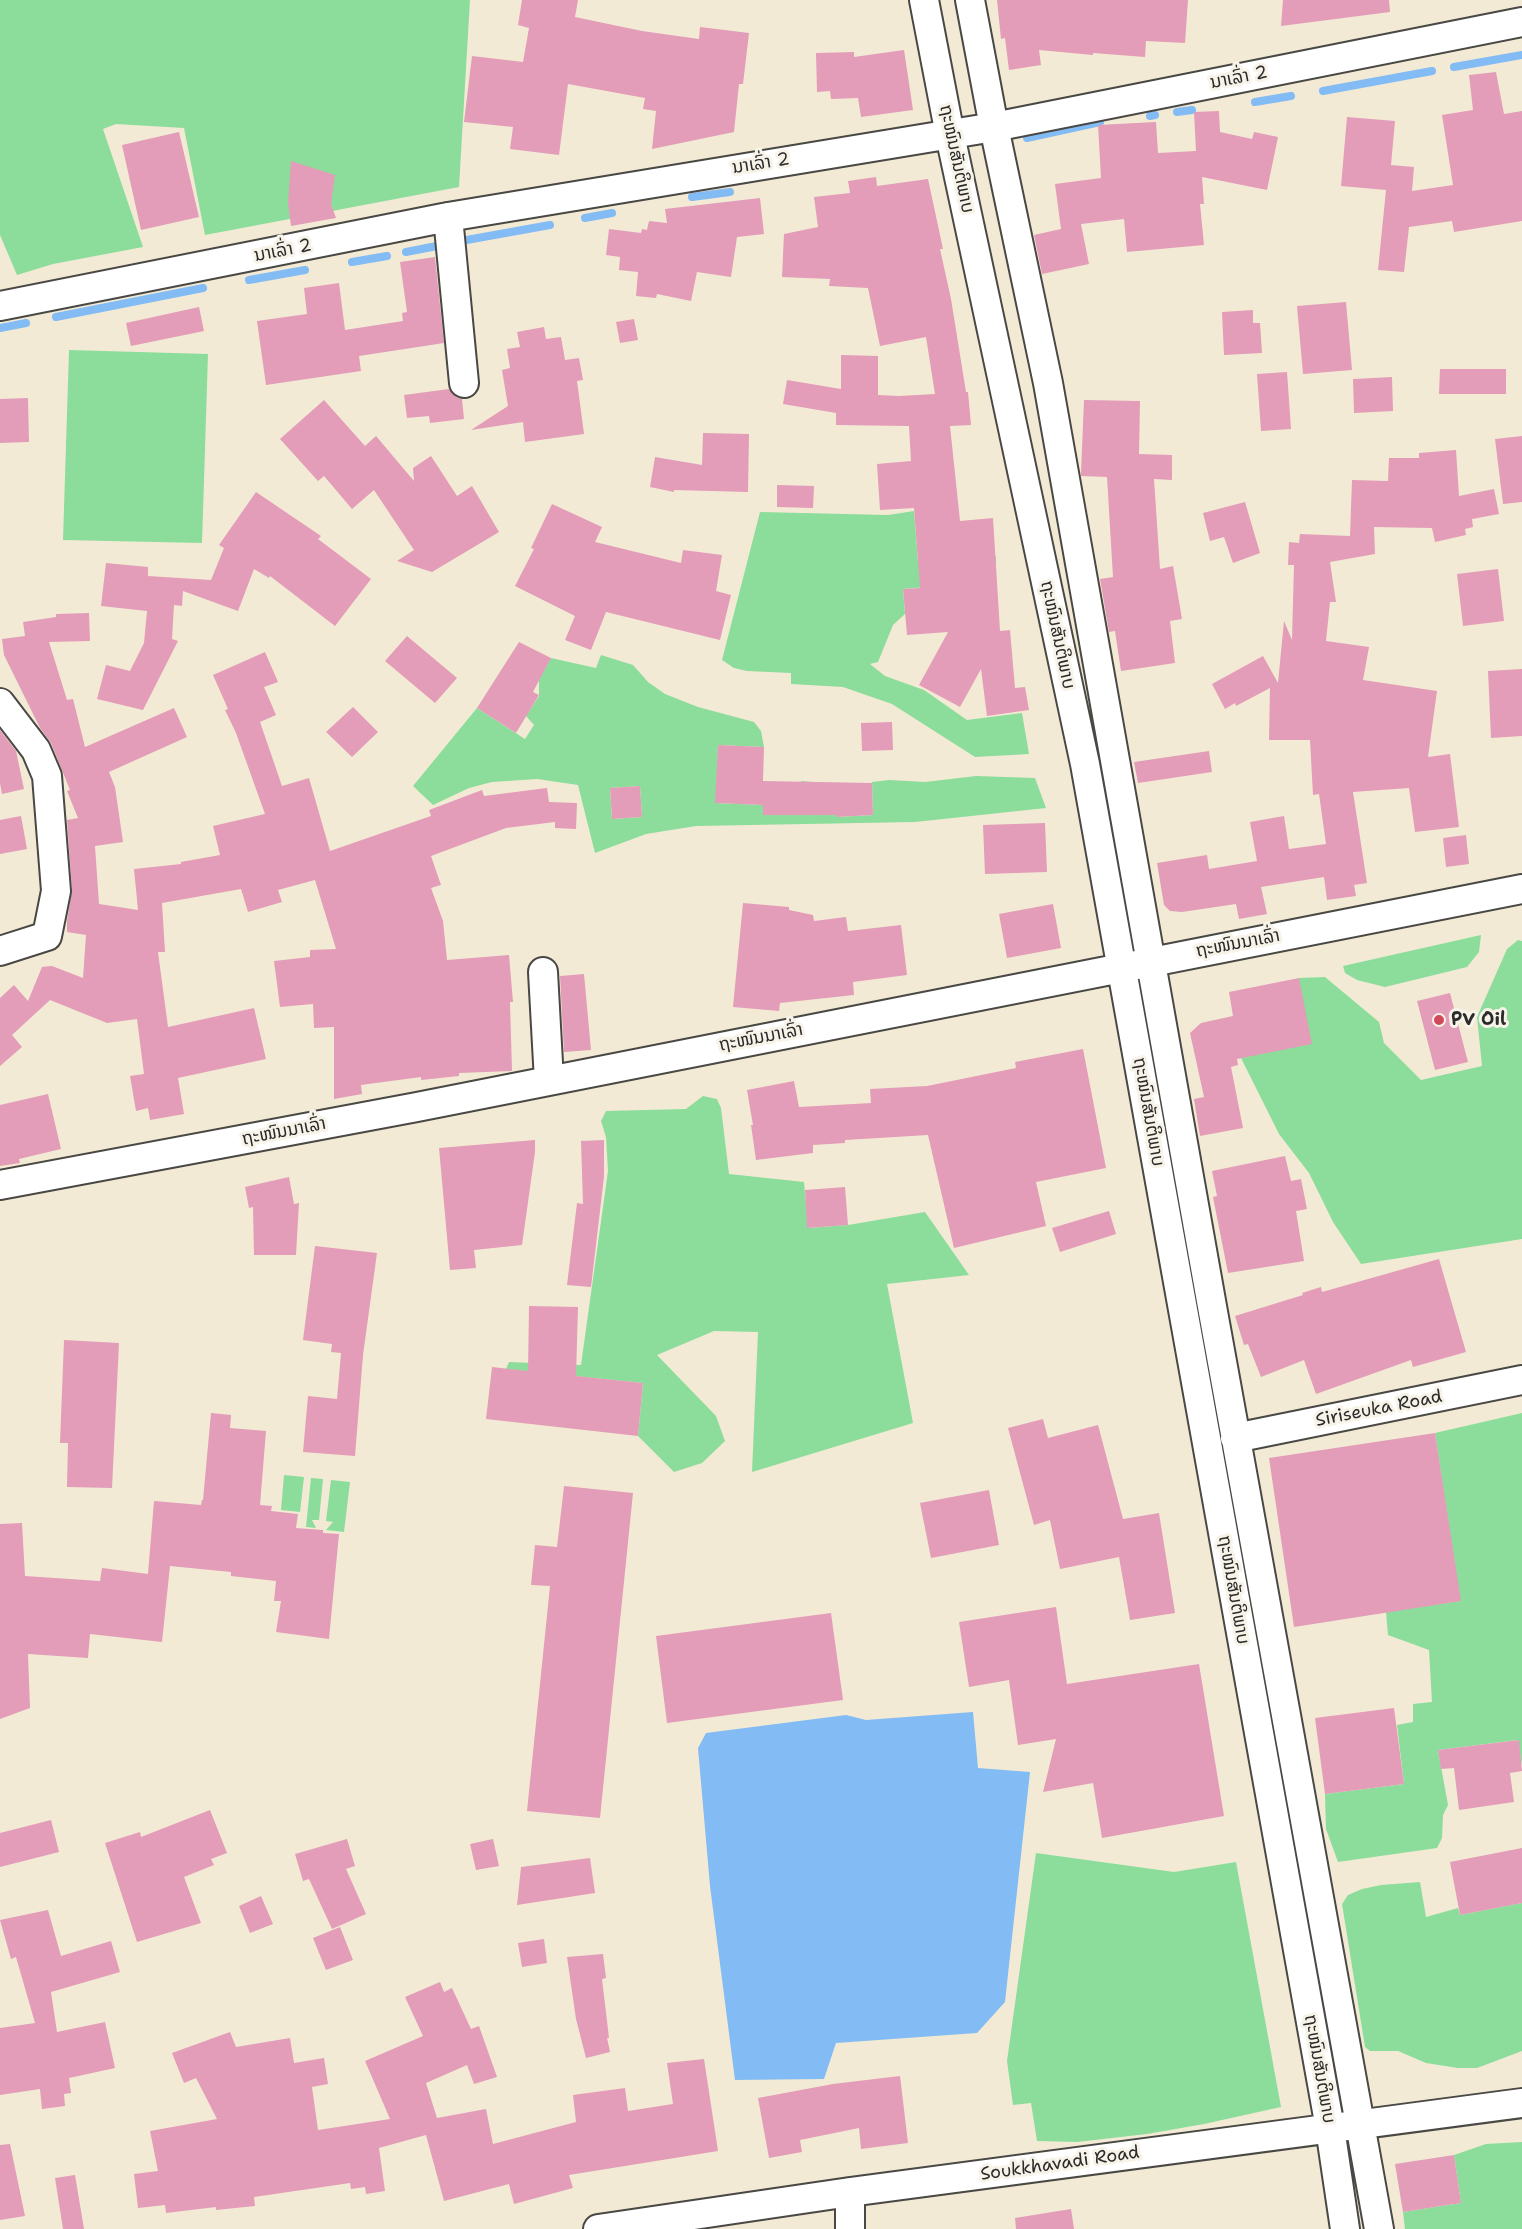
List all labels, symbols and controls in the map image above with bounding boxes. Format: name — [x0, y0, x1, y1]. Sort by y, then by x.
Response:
street label: ນາເລົ່າ 2 — [1209, 62, 1269, 94]
street label: ຖະໜົນສັນຕິພາບ — [934, 103, 978, 215]
street label: ນາເລົ່າ 2 — [731, 149, 791, 179]
street label: ນາເລົ່າ 2 — [253, 235, 313, 267]
street label: ຖະໜົນສັນຕິພາບ — [1035, 579, 1079, 691]
street label: ຖະໜົນນາເລົ່າ — [1194, 925, 1282, 963]
place label: PV Oil — [1451, 1009, 1506, 1031]
marker: PV Oil — [1432, 1013, 1446, 1027]
street label: ຖະໜົນນາເລົ່າ — [717, 1019, 805, 1057]
street label: ຖະໜົນສັນຕິພາບ — [1128, 1056, 1168, 1168]
street label: ຖະໜົນນາເລົ່າ — [240, 1113, 328, 1151]
street label: Siriseuka Road — [1314, 1386, 1444, 1432]
street label: ຖະໜົນສັນຕິພາບ — [1213, 1534, 1253, 1646]
street label: ຖະໜົນສັນຕິພາບ — [1299, 2013, 1339, 2125]
street label: Soukkhavadi Road — [979, 2142, 1141, 2186]

